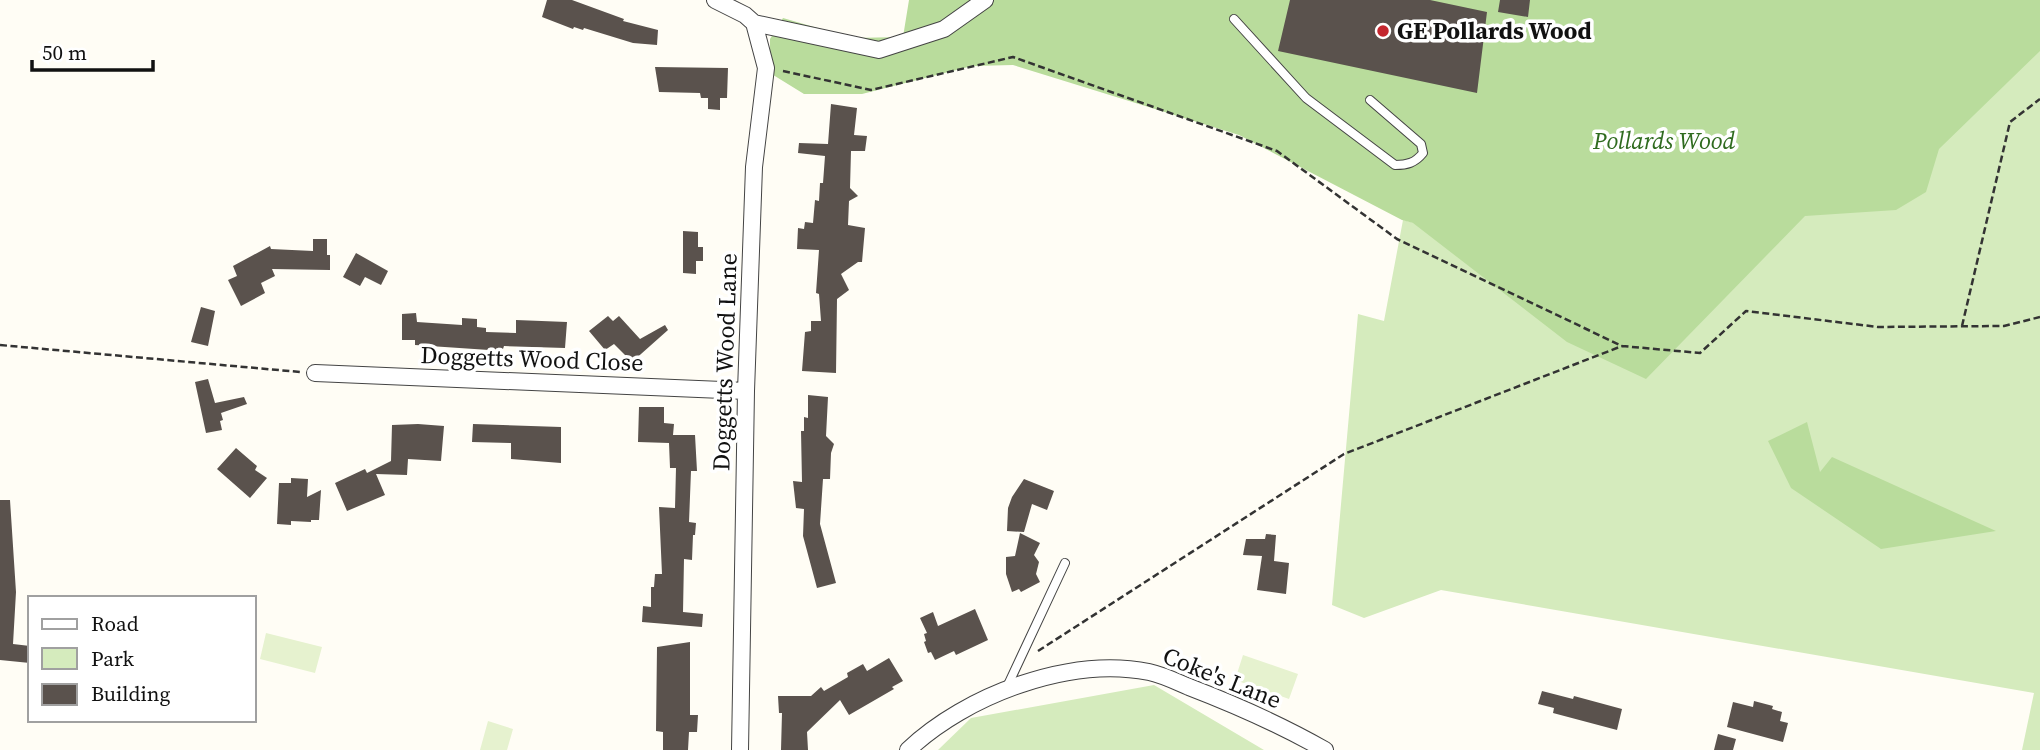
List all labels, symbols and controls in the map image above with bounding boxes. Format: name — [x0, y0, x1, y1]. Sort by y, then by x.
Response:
place label: GE Pollards Wood — [1397, 14, 1592, 47]
marker: GE Pollards Wood — [1375, 23, 1391, 39]
scale bar — [32, 28, 152, 72]
text: 50 m — [42, 38, 87, 67]
park label: Pollards Wood — [1592, 124, 1735, 157]
street label: Doggetts Wood Lane — [704, 252, 745, 472]
street label: Doggetts Wood Close — [420, 338, 644, 379]
legend — [28, 596, 256, 722]
text: Road — [91, 609, 139, 638]
street label: Coke's Lane — [1158, 639, 1286, 716]
text: Park — [91, 644, 135, 673]
text: Building — [91, 679, 170, 708]

